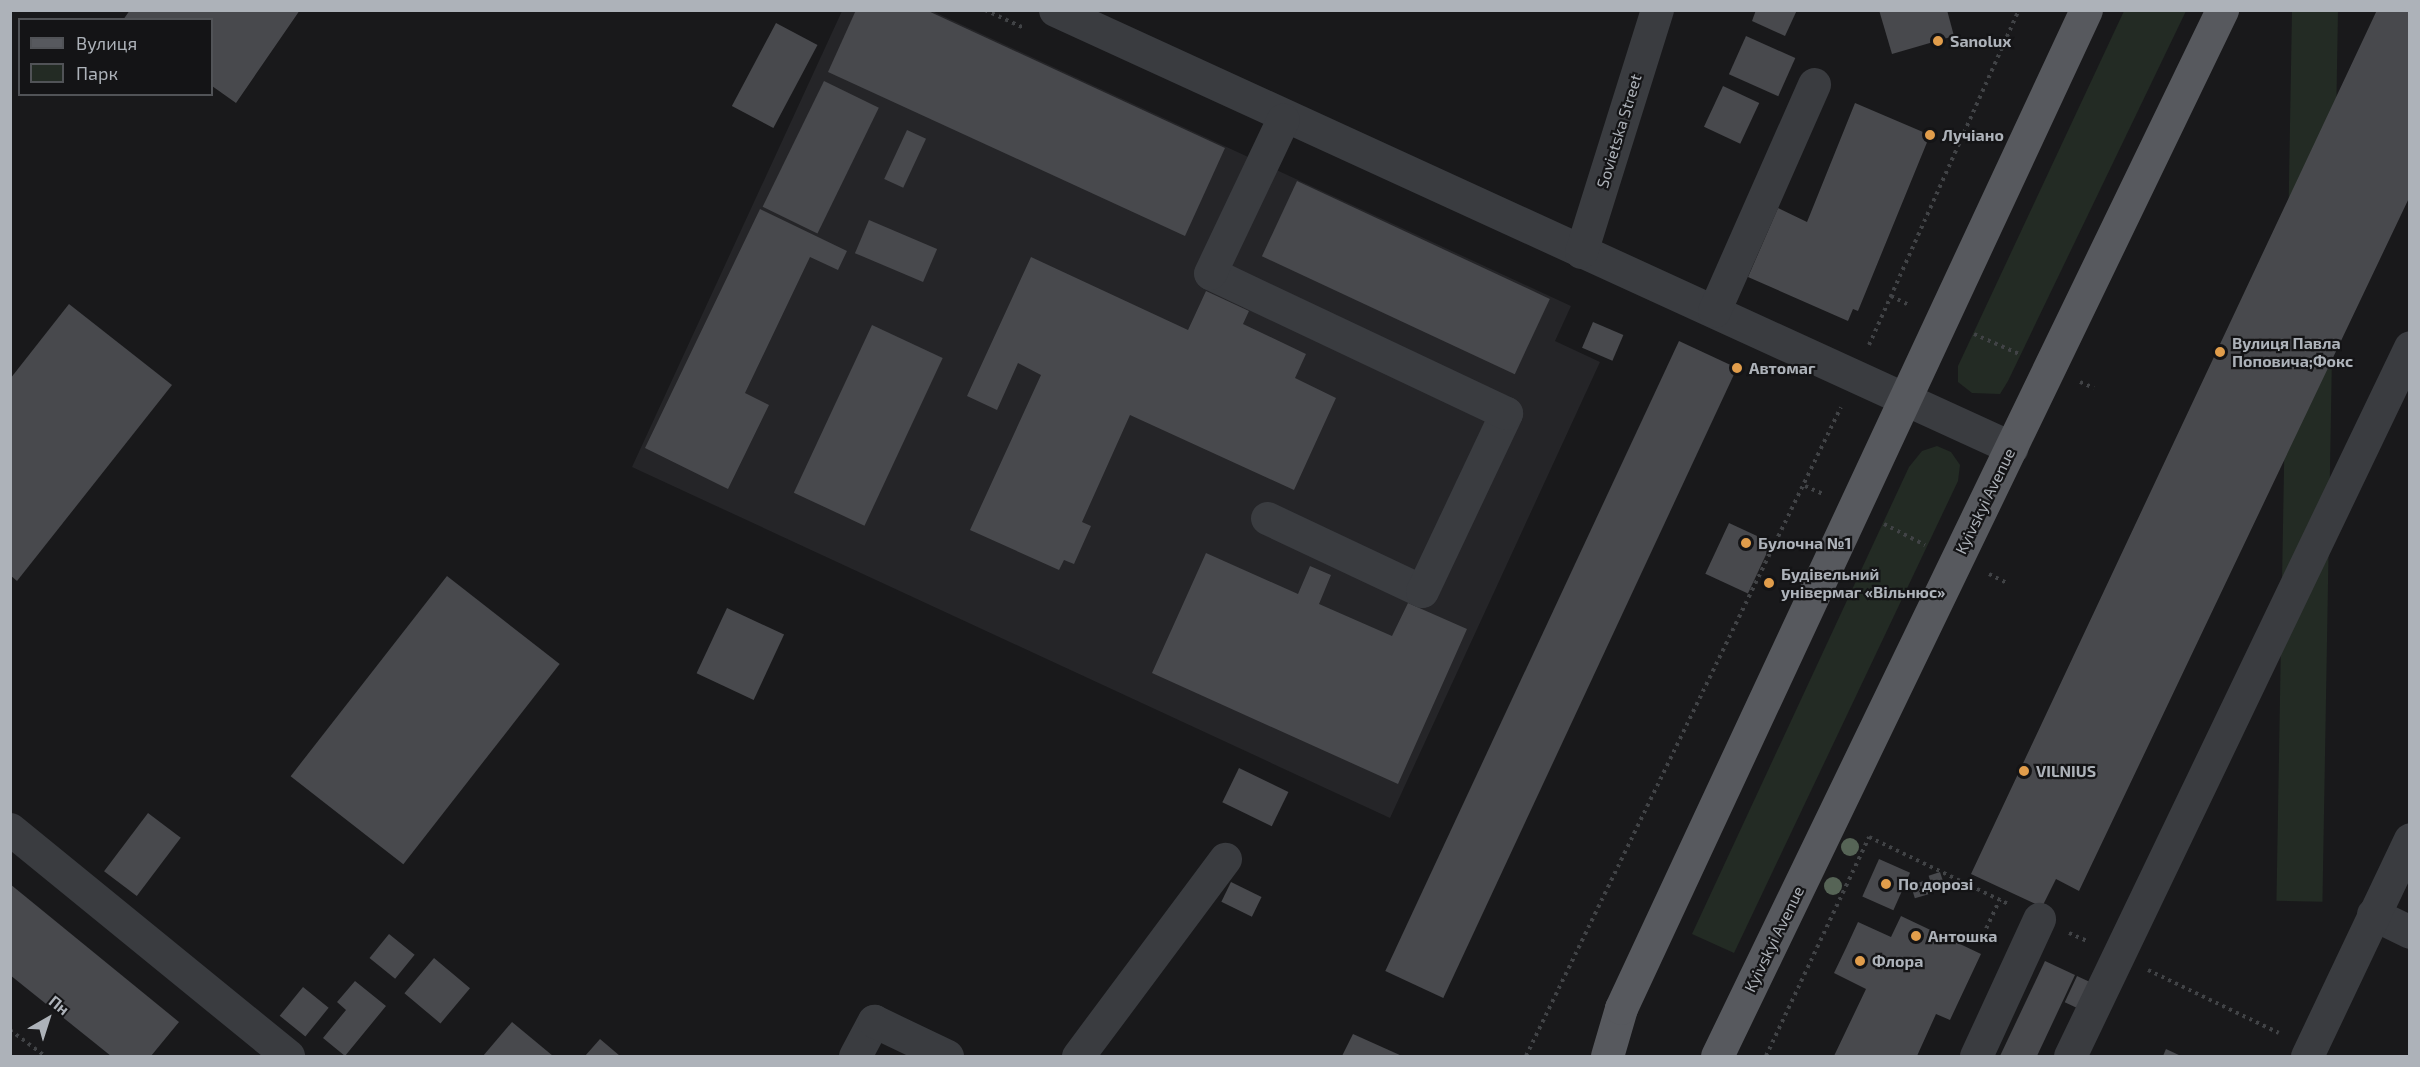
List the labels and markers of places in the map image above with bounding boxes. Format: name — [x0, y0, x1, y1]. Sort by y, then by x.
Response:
place label: Sanolux — [1950, 31, 2011, 51]
marker: Sanolux — [1931, 34, 1945, 48]
place label: Лучіано — [1942, 125, 2004, 145]
marker: Лучіано — [1923, 128, 1937, 142]
place label: Вулиця Павла Поповича;Фокс — [2232, 333, 2353, 371]
marker: Вулиця Павла Поповича;Фокс — [2213, 345, 2227, 359]
place label: Автомаг — [1749, 358, 1815, 378]
marker: Автомаг — [1730, 361, 1744, 375]
place label: Булочна №1 — [1758, 533, 1851, 553]
marker: Булочна №1 — [1739, 536, 1753, 550]
place label: Будівельний універмаг «Вільнюс» — [1781, 564, 1945, 602]
marker: Будівельний універмаг «Вільнюс» — [1762, 576, 1776, 590]
place label: VILNIUS — [2036, 761, 2096, 781]
marker: VILNIUS — [2017, 764, 2031, 778]
place label: По дорозі — [1898, 874, 1973, 894]
marker: По дорозі — [1879, 877, 1893, 891]
place label: Антошка — [1928, 926, 1997, 946]
marker: Антошка — [1909, 929, 1923, 943]
place label: Флора — [1872, 951, 1923, 971]
marker: Флора — [1853, 954, 1867, 968]

